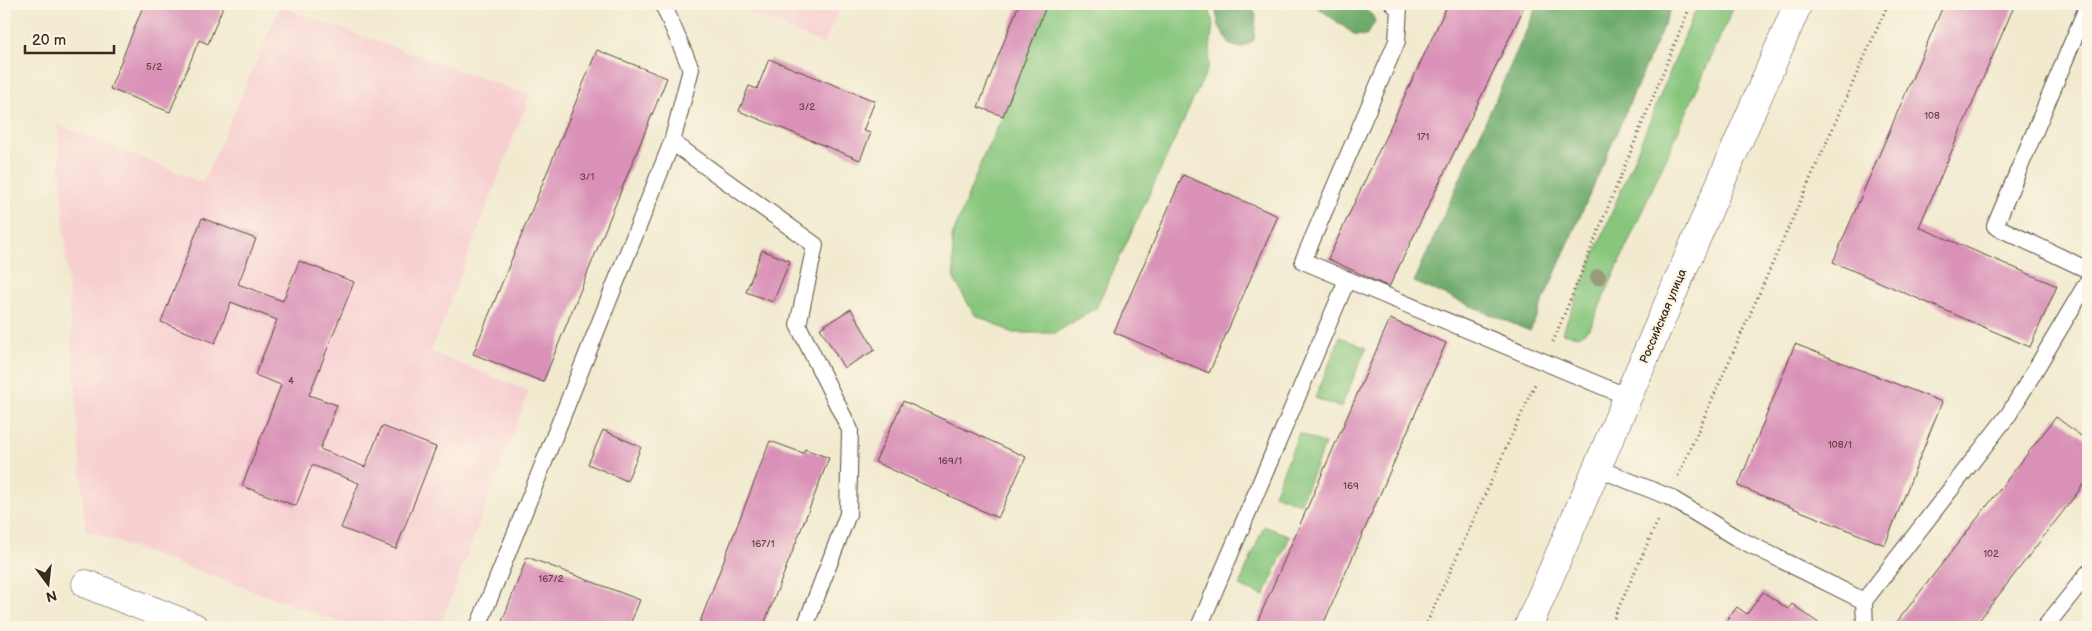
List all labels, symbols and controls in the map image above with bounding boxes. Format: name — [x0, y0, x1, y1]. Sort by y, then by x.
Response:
scale bar — [25, 22, 114, 54]
text: 20 m — [32, 31, 66, 50]
house number: 5/2 — [146, 61, 162, 73]
house number: 3/2 — [799, 101, 815, 113]
house number: 108 — [1924, 110, 1940, 122]
house number: 171 — [1417, 131, 1429, 143]
house number: 3/1 — [580, 171, 594, 183]
street label: Российская улица — [1637, 267, 1690, 366]
house number: 4 — [288, 375, 294, 387]
house number: 108/1 — [1828, 439, 1852, 451]
house number: 169/1 — [938, 455, 962, 467]
house number: 169 — [1343, 480, 1359, 492]
house number: 167/1 — [751, 538, 775, 550]
house number: 102 — [1983, 548, 1999, 560]
north arrow — [22, 558, 72, 608]
house number: 167/2 — [538, 573, 564, 585]
text: N — [44, 587, 59, 606]

